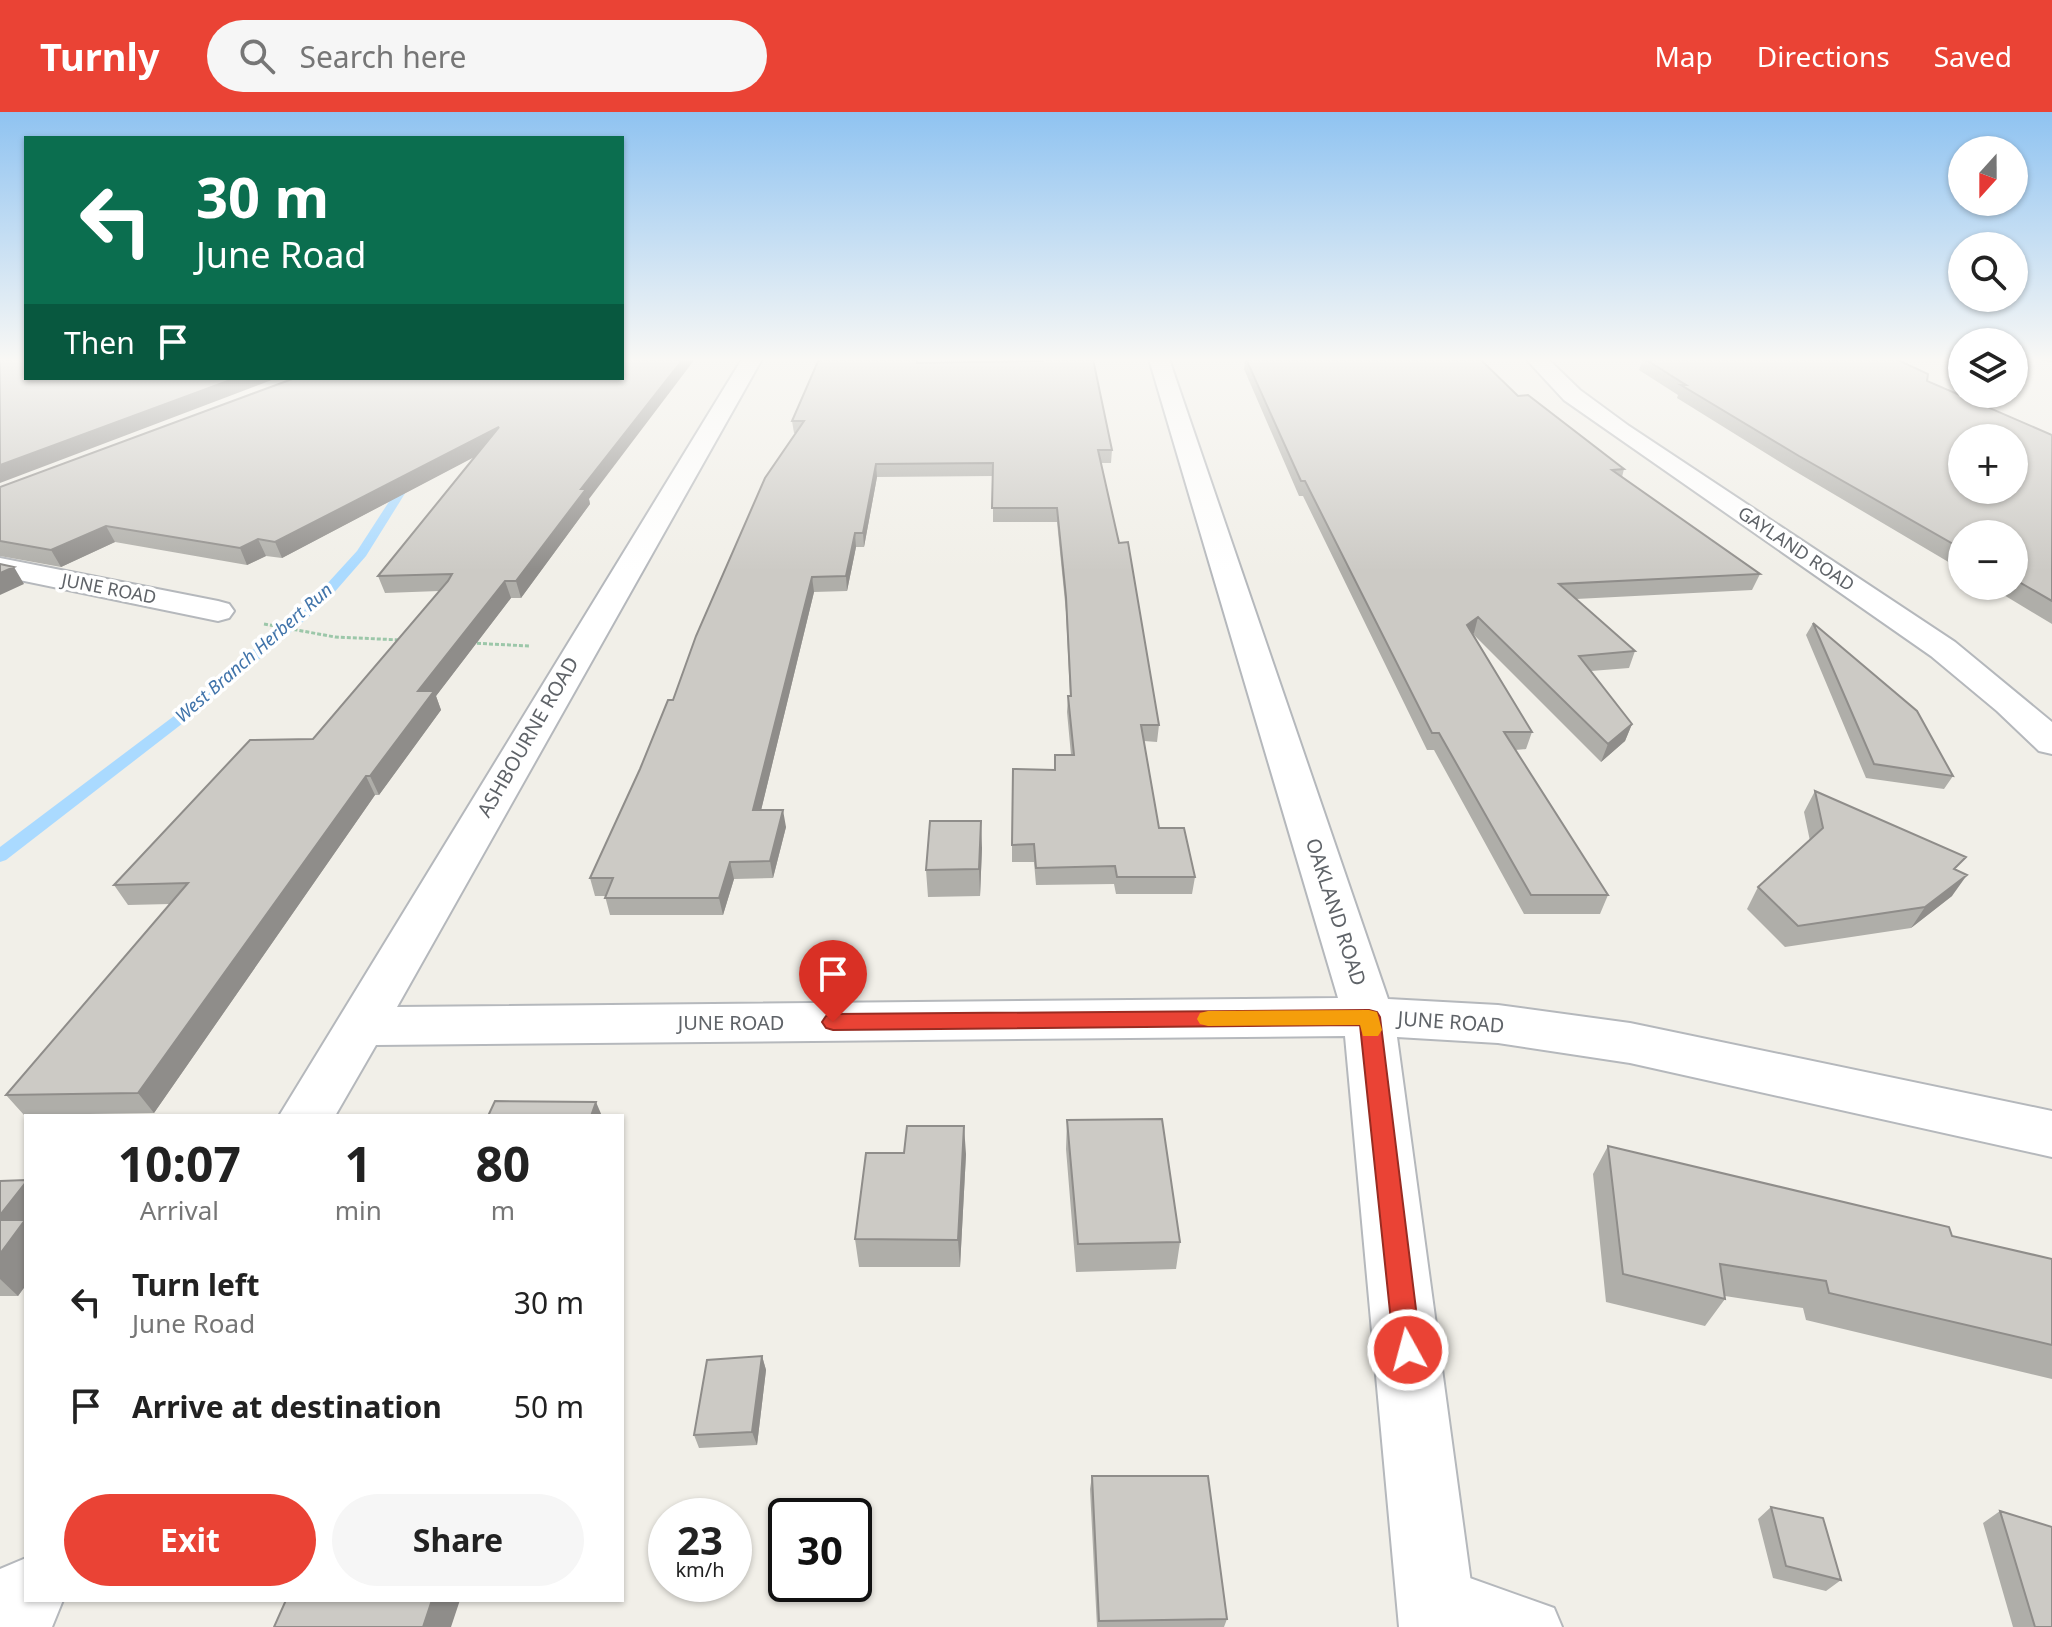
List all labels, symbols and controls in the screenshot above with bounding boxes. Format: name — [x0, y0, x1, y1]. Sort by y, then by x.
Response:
search box — [207, 20, 767, 92]
text: Turnly — [40, 30, 159, 82]
icon: search — [235, 34, 279, 78]
text: Search here — [299, 36, 466, 77]
text: Map — [1654, 37, 1713, 75]
text: Directions — [1757, 37, 1890, 75]
text: Saved — [1934, 37, 2012, 75]
north arrow — [1948, 136, 2028, 216]
map controls — [1948, 136, 2028, 600]
text: 30 m — [196, 158, 329, 234]
icon: left — [64, 168, 168, 272]
text: June Road — [196, 230, 367, 279]
button: search — [1948, 232, 2028, 312]
icon: arrive — [151, 320, 195, 364]
text: Then — [64, 322, 135, 363]
button: layers — [1948, 328, 2028, 408]
button: + — [1948, 424, 2028, 504]
street label: GAYLAND ROAD — [1734, 500, 1860, 596]
button: − — [1948, 520, 2028, 600]
street label: JUNE ROAD — [58, 567, 159, 609]
water label: West Branch Herbert Run — [170, 577, 337, 727]
street label: ASHBOURNE ROAD — [471, 652, 584, 822]
street label: OAKLAND ROAD — [1300, 835, 1373, 989]
pin — [799, 940, 867, 1022]
icon: arrive — [811, 952, 855, 996]
street label: JUNE ROAD — [1395, 1004, 1505, 1039]
street label: JUNE ROAD — [676, 1009, 784, 1036]
text: 10:07 — [118, 1131, 241, 1196]
text: 1 — [344, 1131, 372, 1196]
text: 80 — [475, 1131, 530, 1196]
text: Arrival — [140, 1192, 219, 1228]
text: min — [335, 1192, 382, 1228]
text: m — [491, 1192, 515, 1228]
text: Turn left — [132, 1264, 260, 1305]
icon: left — [64, 1280, 108, 1324]
text: 30 m — [514, 1282, 584, 1323]
text: June Road — [132, 1305, 255, 1341]
position arrow — [1366, 1308, 1450, 1392]
icon: arrive — [64, 1384, 108, 1428]
text: Arrive at destination — [132, 1386, 442, 1427]
text: 50 m — [514, 1386, 584, 1427]
button: Exit — [64, 1494, 316, 1586]
button: Share — [332, 1494, 584, 1586]
speed limit sign: 30 — [768, 1498, 872, 1602]
text: 23 — [677, 1512, 723, 1567]
text: km/h — [675, 1556, 725, 1583]

